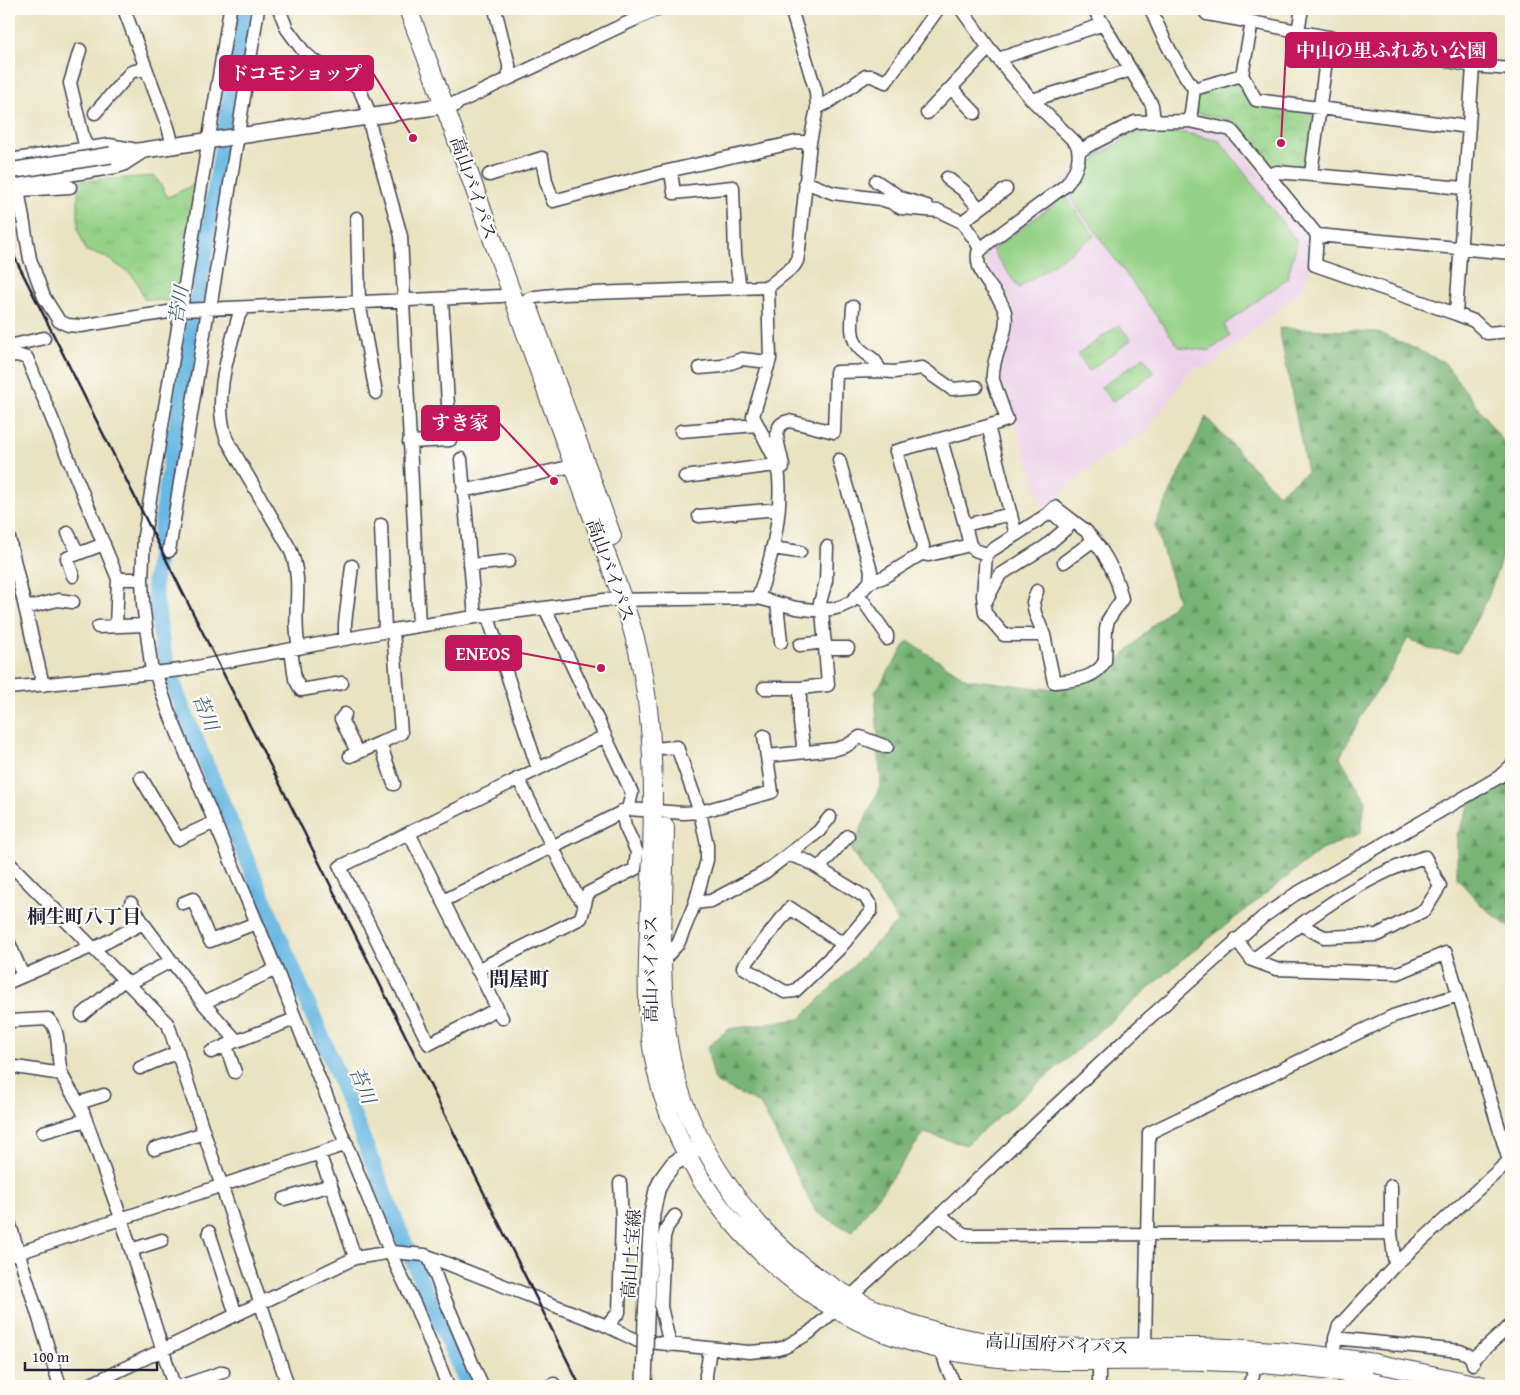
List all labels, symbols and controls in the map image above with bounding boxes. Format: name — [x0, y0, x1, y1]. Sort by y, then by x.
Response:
callout: 中山の里ふれあい公園 — [1286, 33, 1496, 67]
text: 中山の里ふれあい公園 — [1296, 36, 1486, 64]
callout: ドコモショップ — [220, 56, 373, 90]
text: ドコモショップ — [230, 59, 362, 87]
street label: 高山バイパス — [444, 133, 504, 243]
water label: 苔川 — [161, 282, 195, 326]
callout: すき家 — [422, 406, 499, 440]
text: すき家 — [431, 408, 489, 436]
street label: 高山バイパス — [580, 515, 642, 625]
callout: ENEOS — [446, 636, 521, 670]
text: ENEOS — [456, 639, 511, 667]
water label: 苔川 — [186, 689, 227, 737]
district label: 桐生町八丁目 — [27, 902, 141, 930]
street label: 高山バイパス — [637, 915, 664, 1023]
district label: 問屋町 — [489, 964, 550, 993]
water label: 苔川 — [343, 1062, 384, 1110]
street label: 高山上宝線 — [614, 1208, 648, 1300]
street label: 高山国府バイパス — [985, 1327, 1129, 1361]
scale bar — [25, 1340, 158, 1372]
text: 100 m — [32, 1346, 70, 1367]

